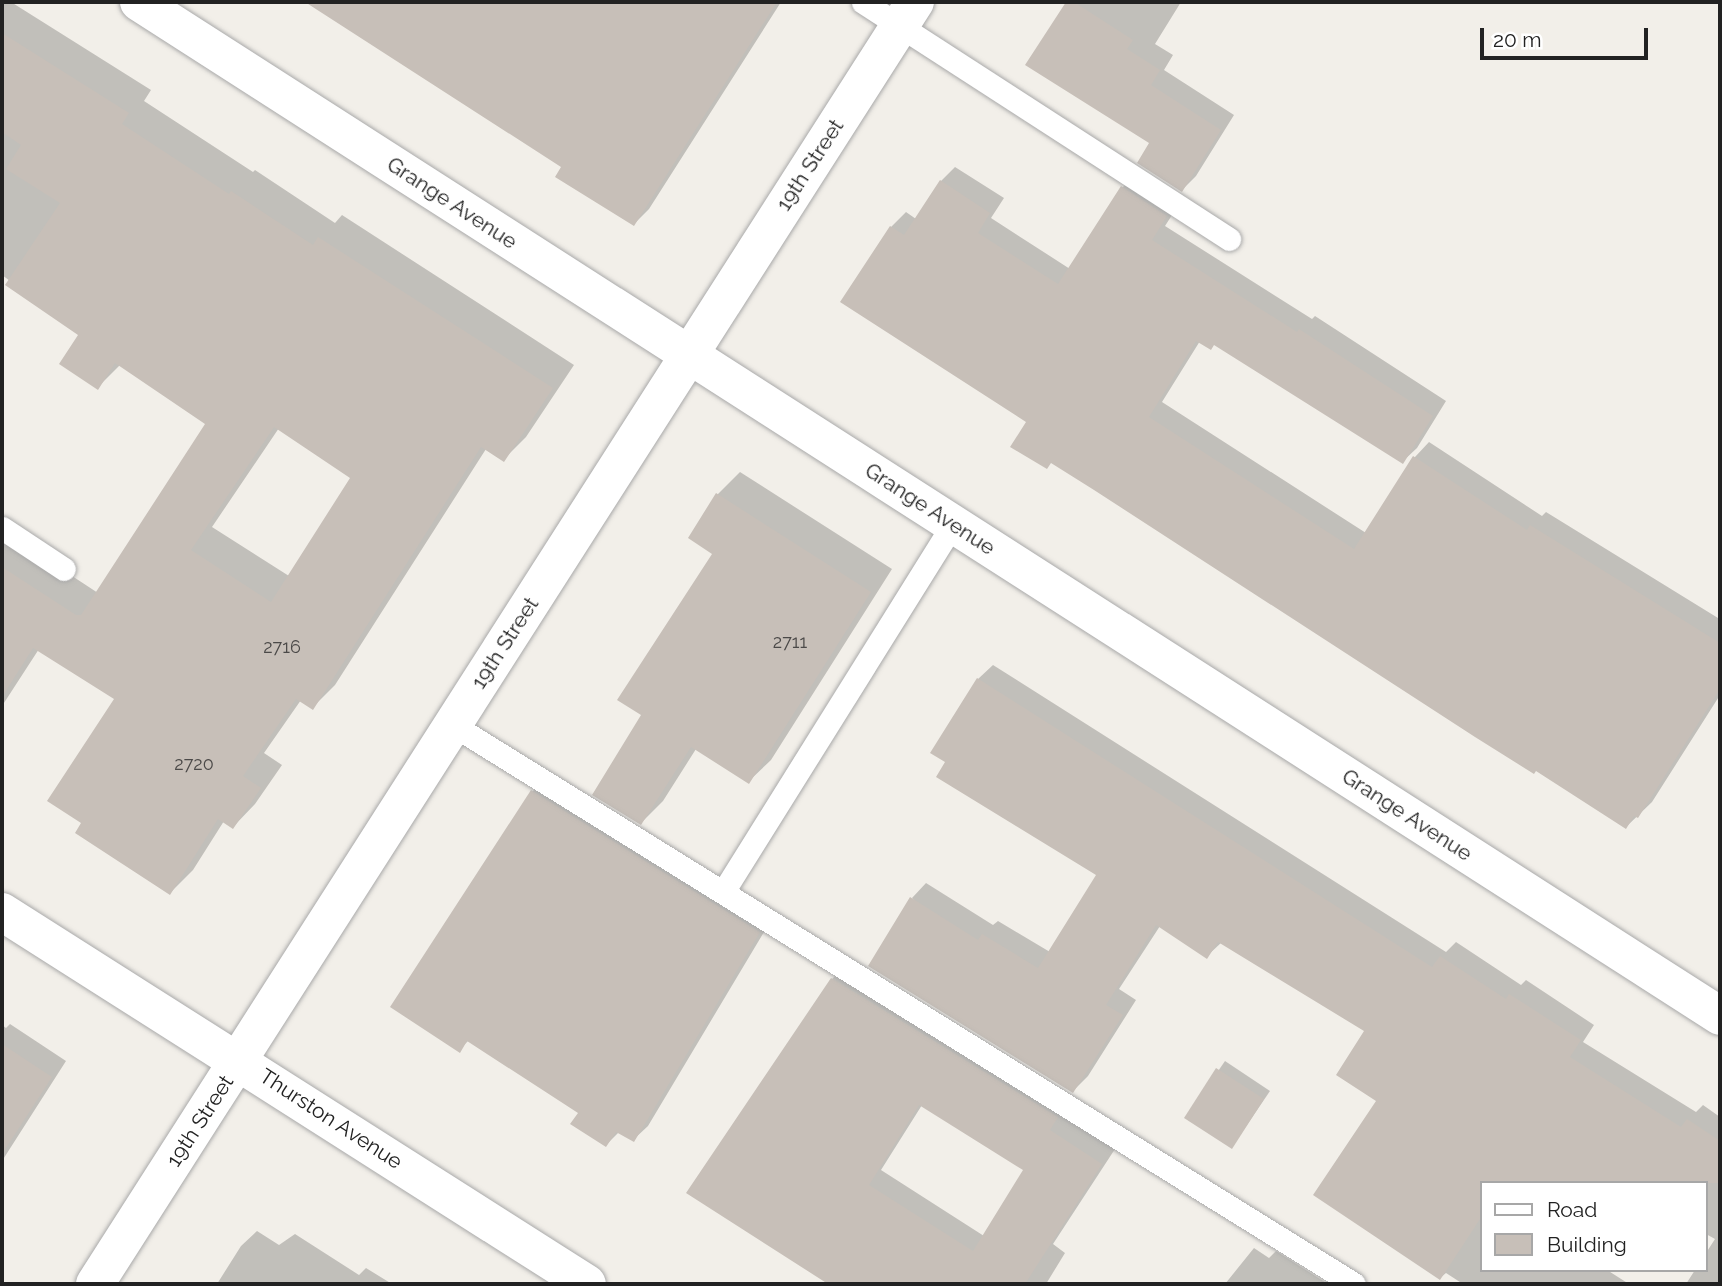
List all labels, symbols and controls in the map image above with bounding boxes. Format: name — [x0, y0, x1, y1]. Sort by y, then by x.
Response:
scale bar — [1484, 14, 1652, 58]
text: 20 m — [1493, 27, 1541, 52]
street label: 19th Street — [771, 114, 849, 216]
street label: Grange Avenue — [382, 151, 522, 255]
street label: Grange Avenue — [860, 457, 1000, 561]
street label: 19th Street — [466, 592, 544, 694]
house number: 2711 — [773, 631, 807, 653]
house number: 2716 — [263, 636, 301, 658]
house number: 2720 — [174, 753, 214, 775]
street label: Grange Avenue — [1337, 763, 1477, 867]
street label: Thurston Avenue — [255, 1063, 407, 1175]
street label: 19th Street — [161, 1070, 239, 1172]
legend — [1480, 1181, 1708, 1272]
text: Road — [1547, 1197, 1597, 1222]
text: Building — [1547, 1232, 1627, 1257]

